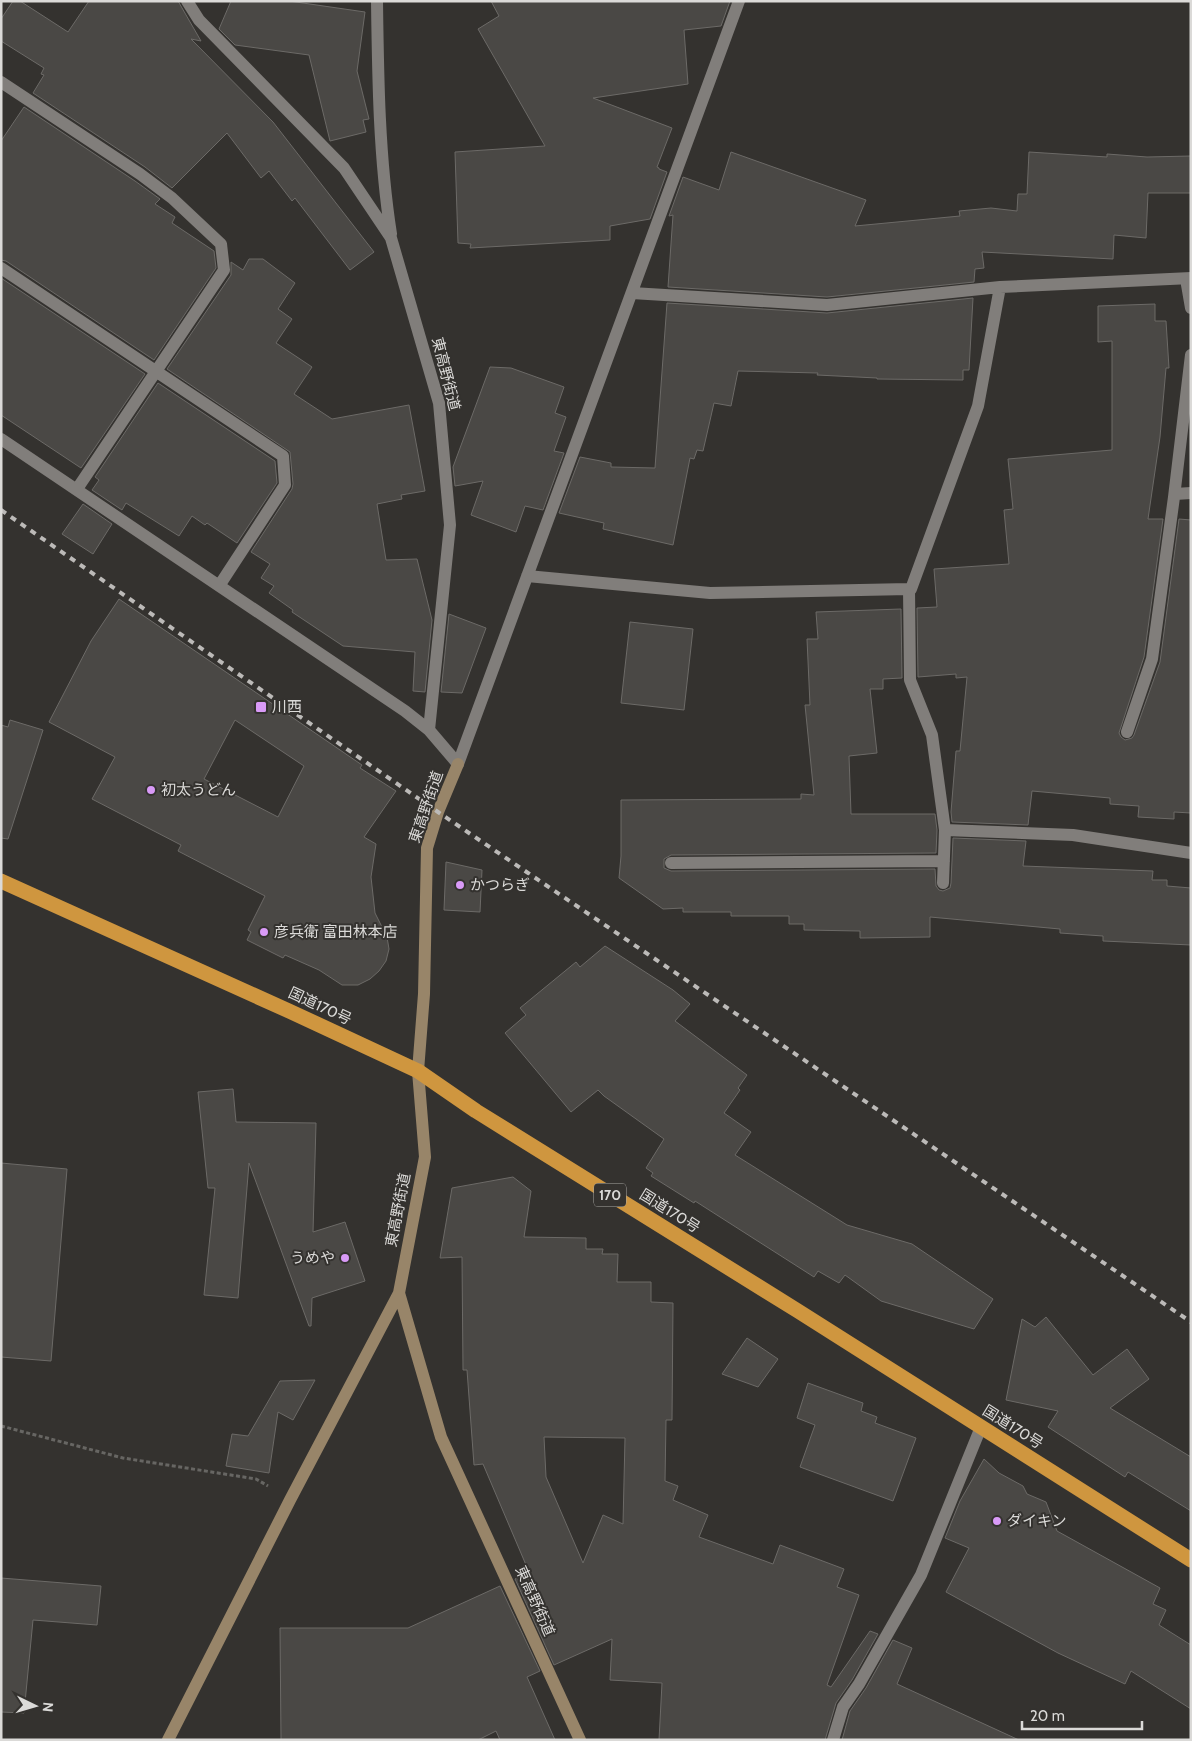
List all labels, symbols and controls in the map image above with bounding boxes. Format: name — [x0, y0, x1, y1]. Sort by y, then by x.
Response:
street label: 東高野街道 — [428, 335, 464, 413]
place label: 川西 — [272, 698, 302, 716]
marker: 川西 — [254, 700, 268, 714]
street label: 東高野街道 — [405, 769, 447, 845]
place label: 初太うどん — [161, 781, 236, 799]
marker: 初太うどん — [145, 784, 157, 796]
place label: かつらぎ — [470, 876, 530, 894]
marker: かつらぎ — [454, 879, 466, 891]
place label: 彦兵衛 富田林本店 — [274, 923, 397, 941]
marker: 彦兵衛 富田林本店 — [258, 926, 270, 938]
street label: 国道170号 — [285, 984, 355, 1028]
street label: 東高野街道 — [382, 1171, 414, 1249]
road number: 170 — [594, 1184, 626, 1206]
street label: 国道170号 — [636, 1185, 704, 1237]
place label: うめや — [290, 1249, 335, 1267]
marker: うめや — [339, 1252, 351, 1264]
street label: 国道170号 — [979, 1401, 1047, 1453]
place label: ダイキン — [1007, 1512, 1067, 1530]
marker: ダイキン — [991, 1515, 1003, 1527]
street label: 東高野街道 — [512, 1563, 558, 1639]
north arrow — [10, 1681, 60, 1731]
scale bar — [1022, 1698, 1142, 1730]
text: N — [39, 1701, 57, 1713]
text: 20 m — [1030, 1707, 1065, 1725]

